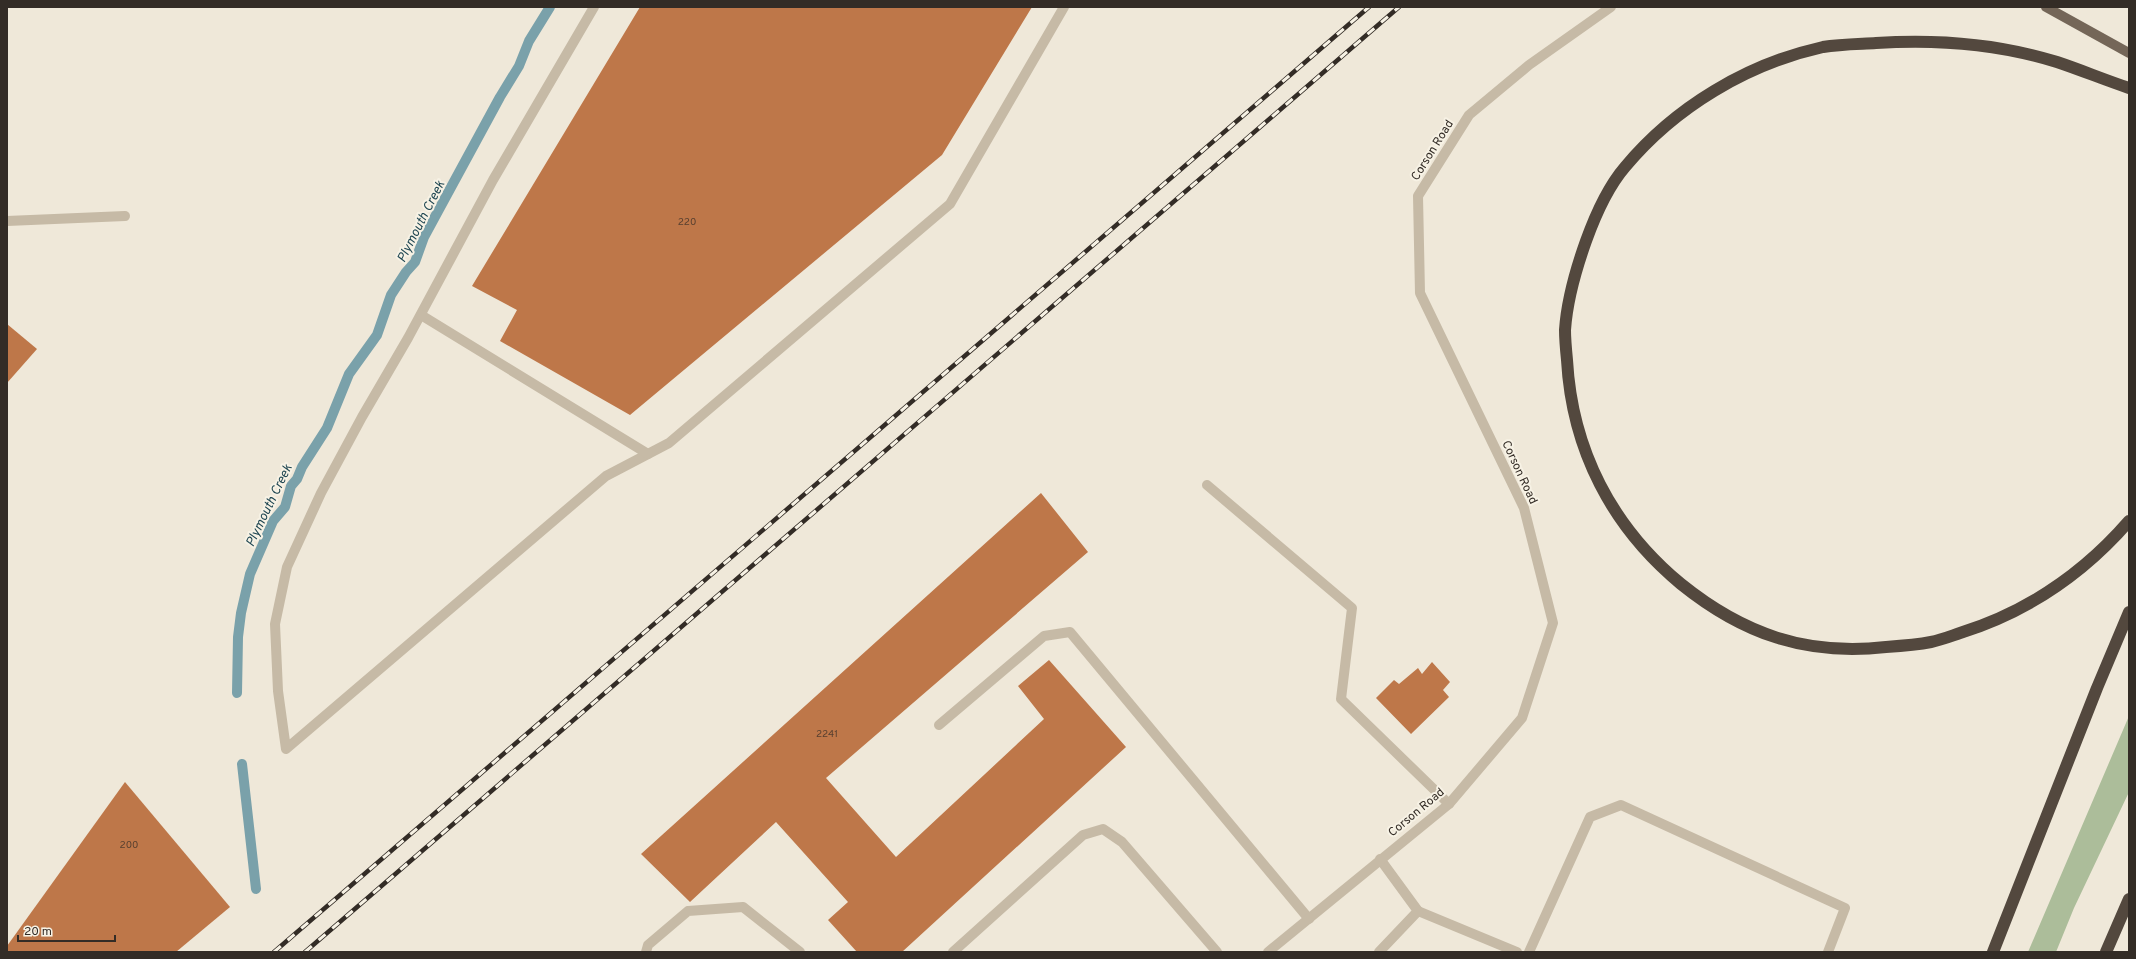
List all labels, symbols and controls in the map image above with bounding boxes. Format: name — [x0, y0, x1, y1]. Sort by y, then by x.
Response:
street label: Corson Road — [1408, 117, 1458, 184]
water label: Plymouth Creek — [394, 178, 449, 265]
house number: 220 — [678, 216, 696, 229]
street label: Corson Road — [1497, 438, 1541, 507]
water label: Plymouth Creek — [243, 462, 297, 550]
house number: 2241 — [816, 728, 838, 741]
street label: Corson Road — [1385, 785, 1448, 841]
house number: 200 — [120, 839, 138, 852]
scale bar — [18, 917, 115, 943]
text: 20 m — [24, 924, 52, 940]

